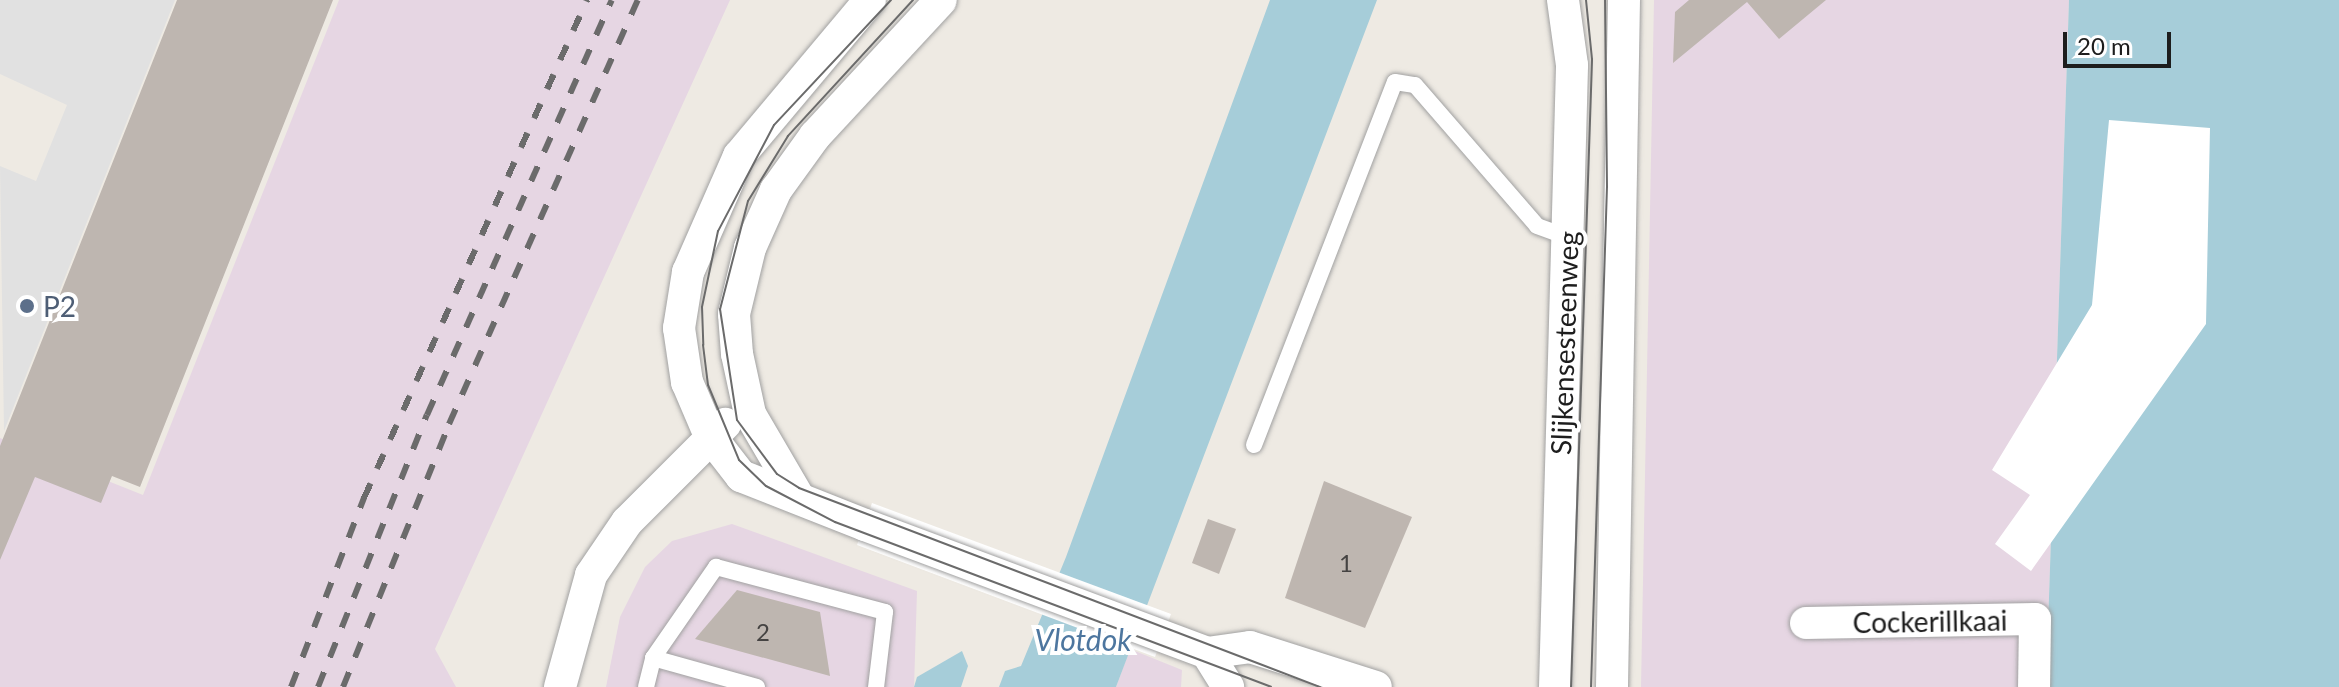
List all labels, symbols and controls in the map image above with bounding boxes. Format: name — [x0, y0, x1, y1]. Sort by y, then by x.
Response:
scale bar — [2067, 16, 2175, 66]
text: 20 m — [2077, 31, 2131, 60]
street label: Slijkensesteenweg — [1543, 230, 1585, 456]
place label: P2 — [43, 289, 76, 323]
marker: P2 — [18, 297, 36, 315]
house number: 1 — [1339, 549, 1353, 577]
street label: Cockerillkaai — [1852, 603, 2008, 639]
house number: 2 — [756, 618, 770, 646]
water label: Vlotdok — [1035, 621, 1131, 657]

